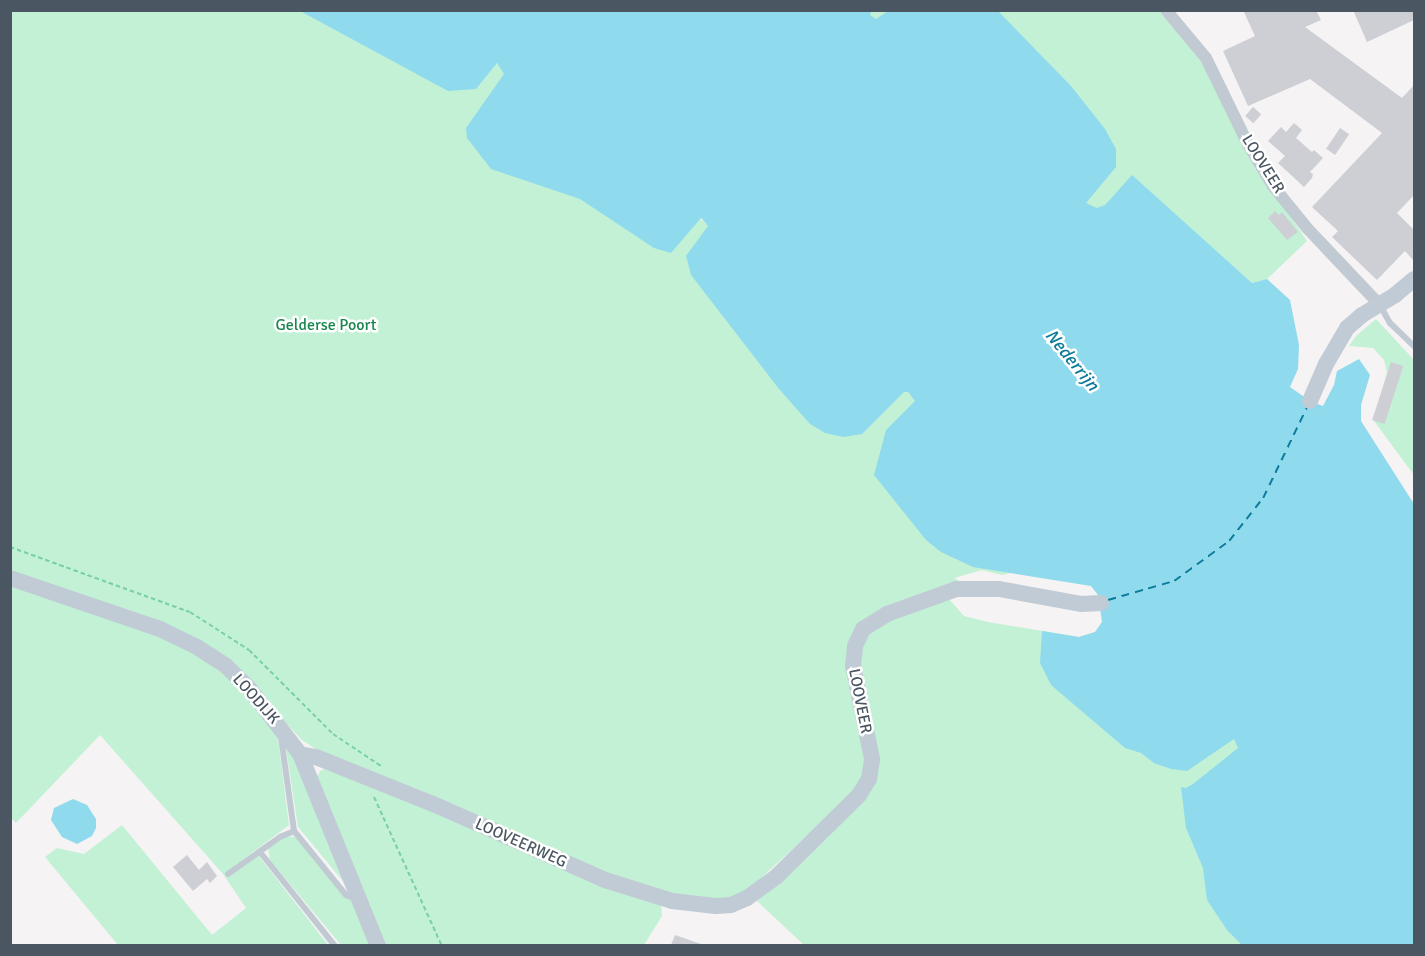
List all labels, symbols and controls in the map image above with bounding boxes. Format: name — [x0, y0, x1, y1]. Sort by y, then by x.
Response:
street label: LOOVEER — [1237, 131, 1289, 197]
park label: Gelderse Poort — [276, 315, 376, 335]
water label: Nederrijn — [1041, 325, 1103, 395]
street label: LOOVEER — [844, 667, 876, 735]
street label: LOODIJK — [229, 670, 283, 728]
street label: LOOVEERWEG — [472, 814, 570, 872]

